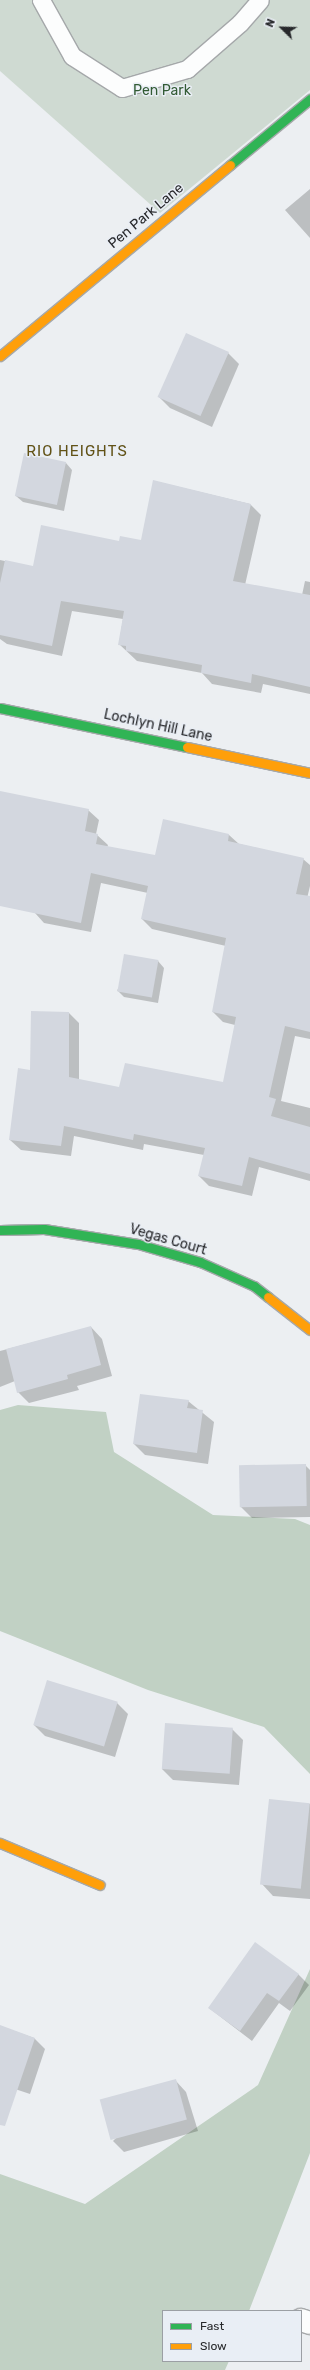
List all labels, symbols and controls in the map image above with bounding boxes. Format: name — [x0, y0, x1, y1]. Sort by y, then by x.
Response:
north arrow — [262, 8, 302, 48]
text: N — [263, 17, 278, 29]
park label: Pen Park — [133, 83, 191, 99]
street label: Pen Park Lane — [105, 180, 187, 252]
district label: RIO HEIGHTS — [26, 443, 128, 461]
street label: Lochlyn Hill Lane — [102, 706, 214, 746]
street label: Vegas Court — [127, 1221, 209, 1259]
legend — [162, 2310, 302, 2362]
text: Fast — [200, 2319, 224, 2333]
text: Slow — [200, 2339, 227, 2353]

